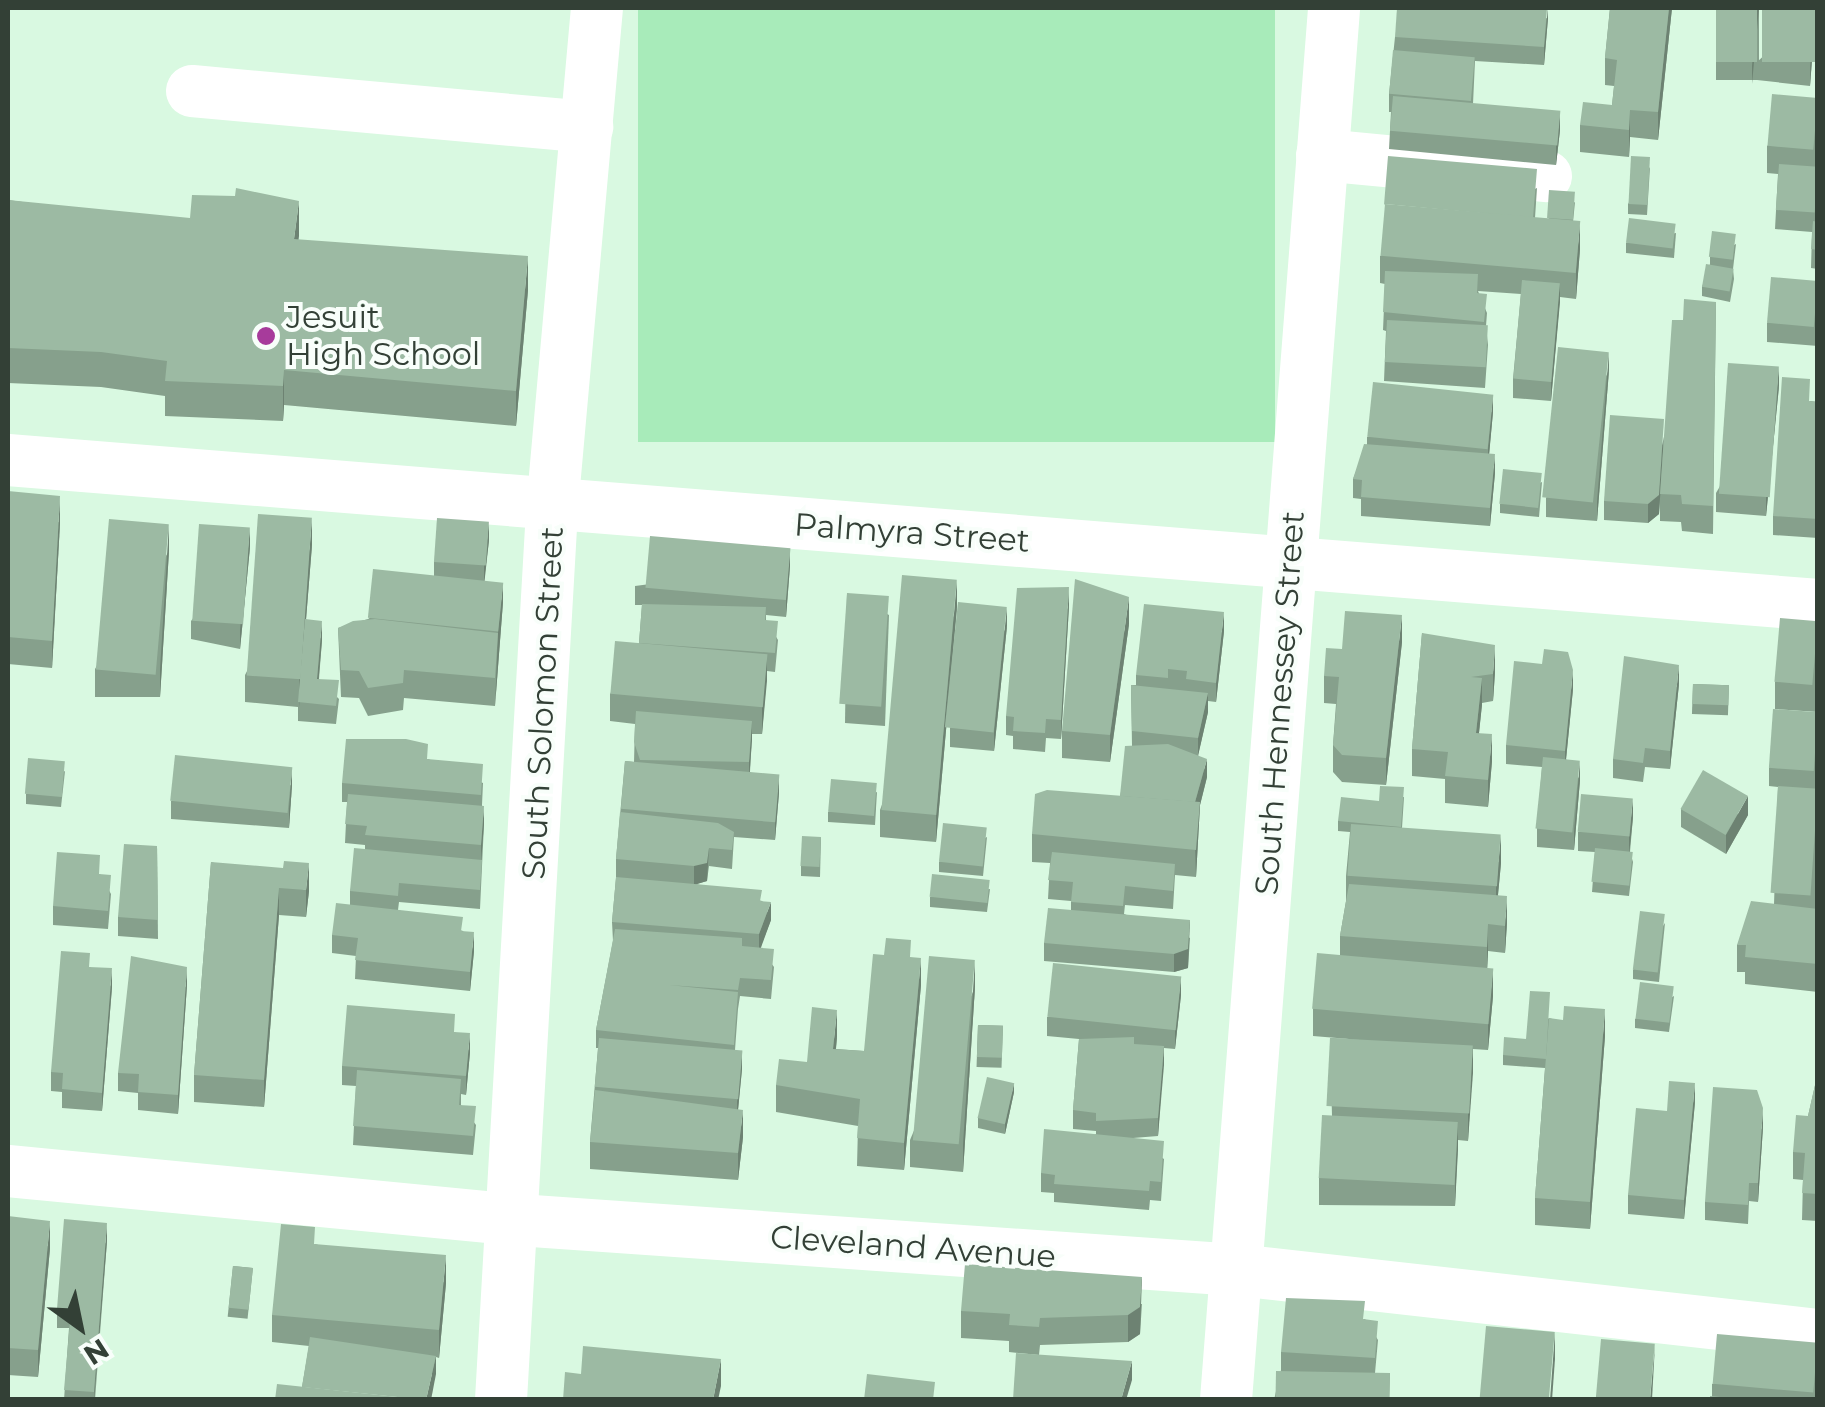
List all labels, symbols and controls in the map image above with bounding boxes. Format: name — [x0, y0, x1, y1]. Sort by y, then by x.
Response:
place label: Jesuit High School — [286, 299, 480, 374]
marker: Jesuit High School — [255, 325, 277, 347]
street label: Palmyra Street — [793, 506, 1031, 560]
street label: South Hennessey Street — [1247, 510, 1313, 896]
street label: South Solomon Street — [515, 526, 571, 880]
street label: Cleveland Avenue — [769, 1218, 1057, 1276]
north arrow — [30, 1277, 130, 1377]
text: N — [78, 1332, 115, 1373]

